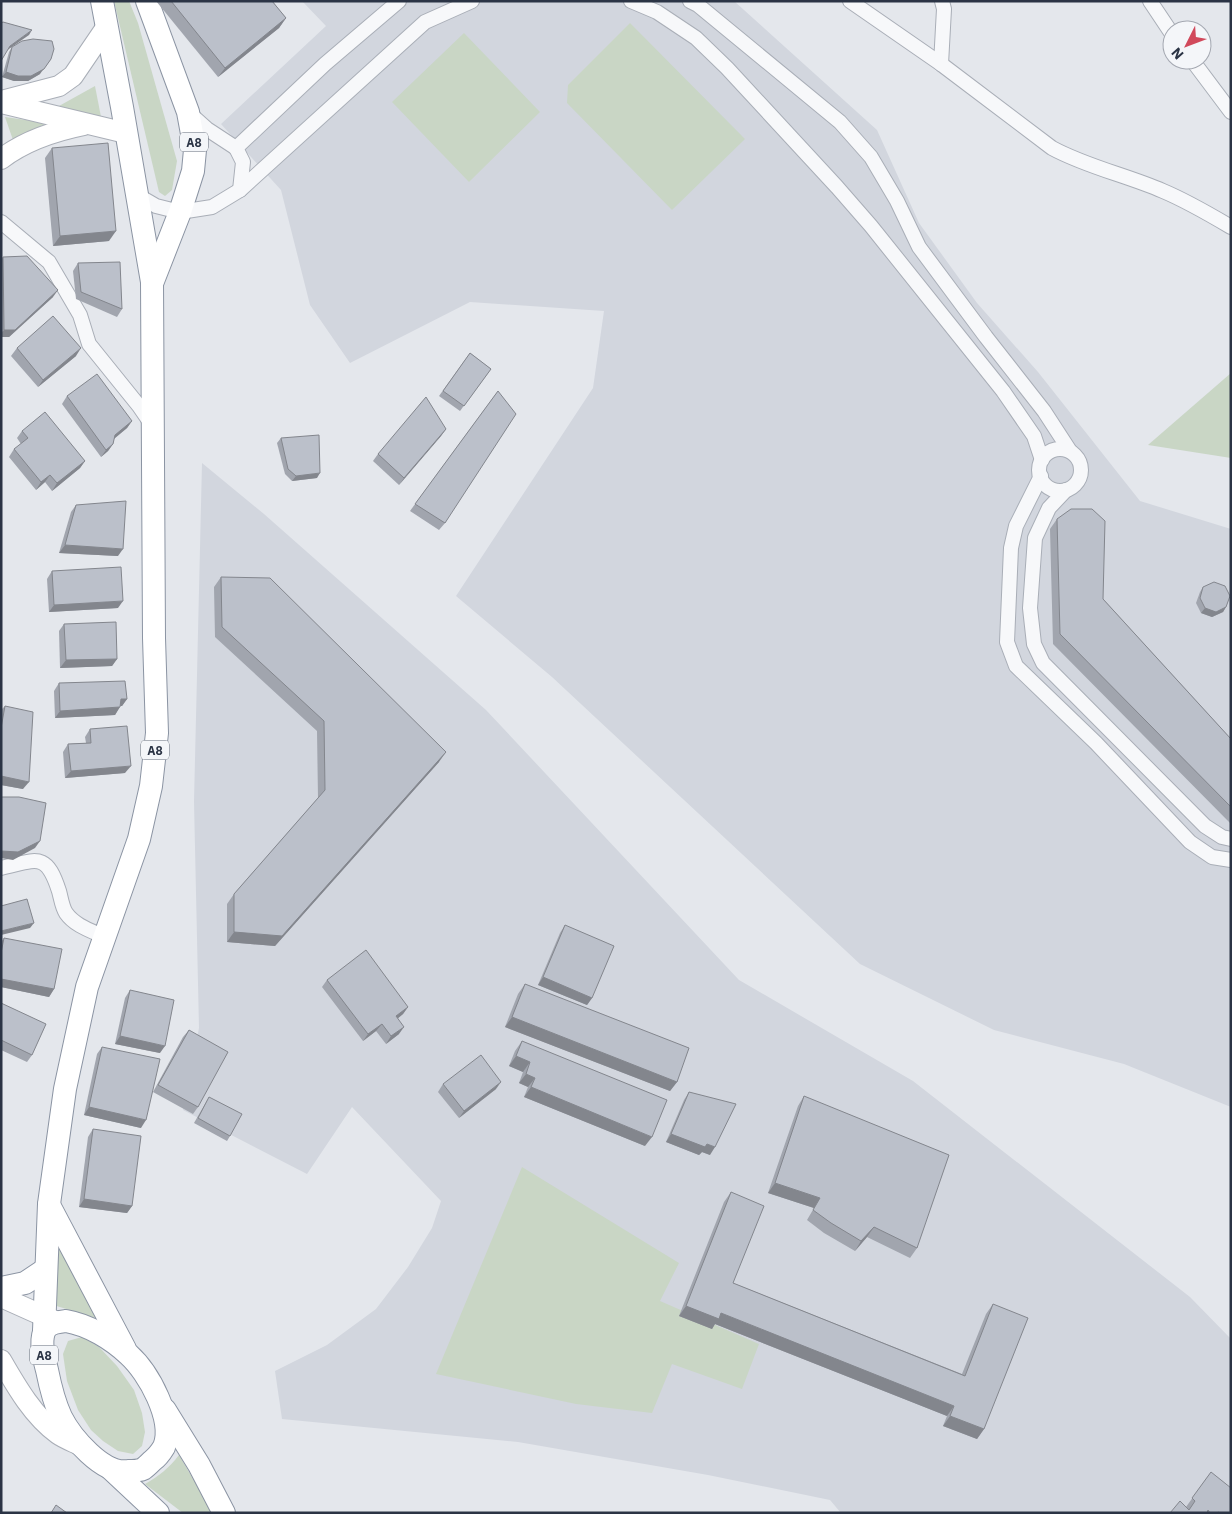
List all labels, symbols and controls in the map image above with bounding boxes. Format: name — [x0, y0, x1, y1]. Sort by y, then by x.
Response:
north arrow — [1162, 20, 1212, 70]
text: N — [1167, 44, 1187, 63]
road number: A8 — [180, 132, 208, 152]
road number: A8 — [141, 740, 169, 760]
road number: A8 — [30, 1346, 58, 1364]

